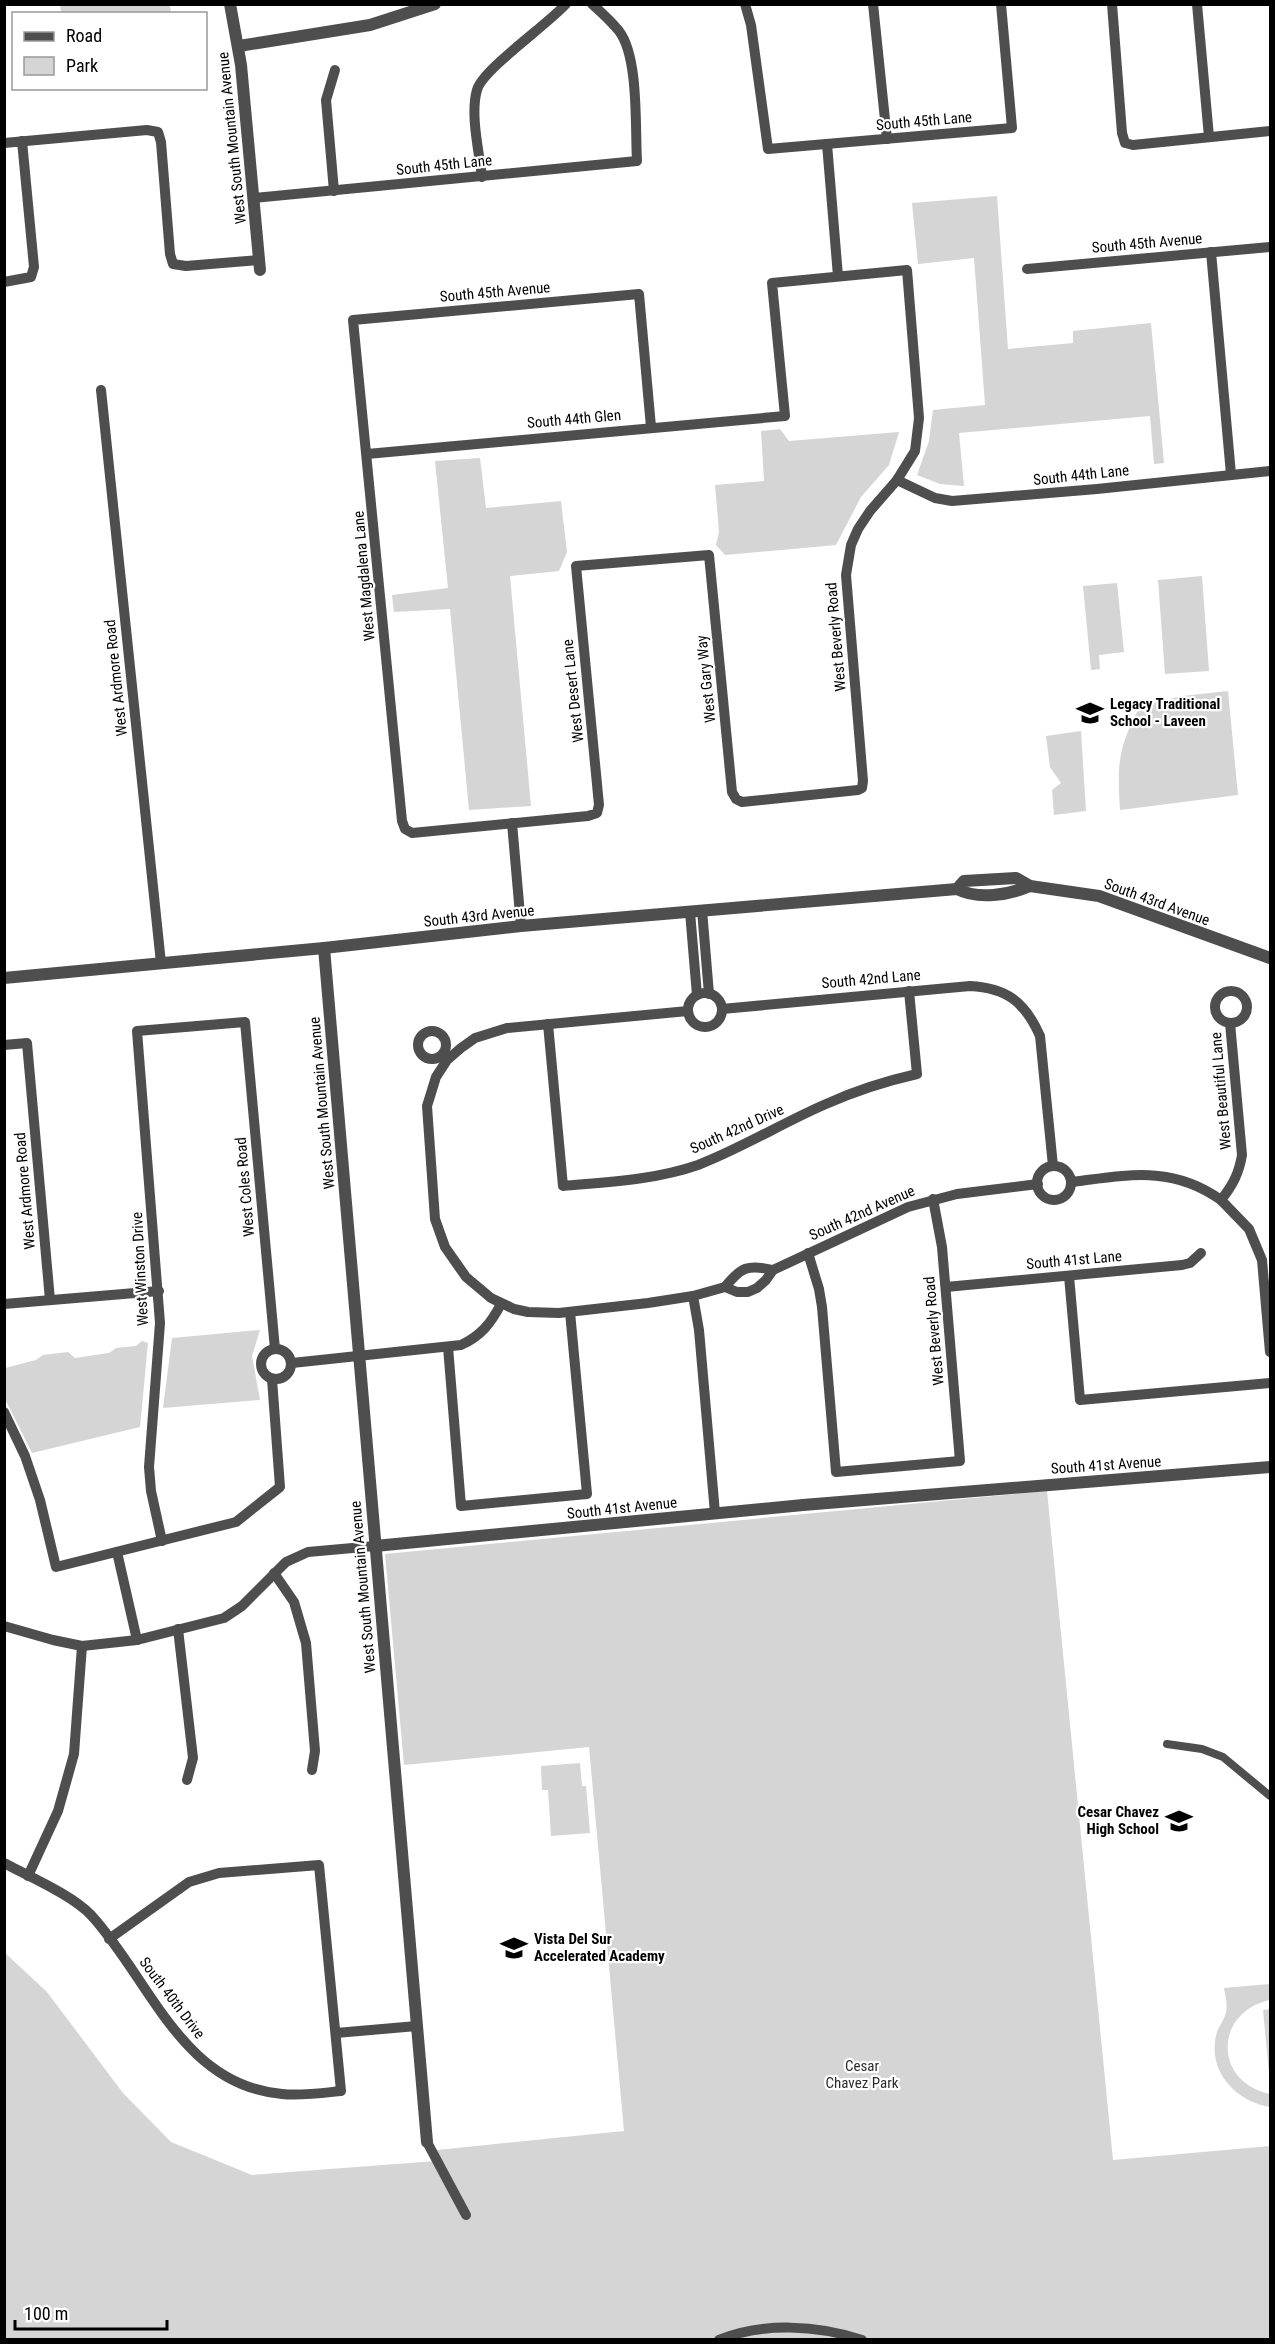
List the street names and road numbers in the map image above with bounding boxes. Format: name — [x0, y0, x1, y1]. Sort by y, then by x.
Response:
street label: West South Mountain Avenue — [214, 51, 250, 225]
street label: South 45th Lane — [875, 108, 973, 134]
street label: South 45th Lane — [395, 151, 493, 179]
street label: South 45th Avenue — [1091, 229, 1203, 257]
street label: South 45th Avenue — [439, 278, 551, 306]
street label: South 44th Glen — [526, 406, 622, 432]
street label: South 44th Lane — [1032, 461, 1130, 489]
street label: West Magdalena Lane — [349, 510, 379, 642]
street label: West Beverly Road — [822, 582, 850, 692]
street label: West Ardmore Road — [101, 619, 131, 737]
street label: West Gary Way — [692, 634, 720, 724]
street label: West Desert Lane — [559, 638, 587, 744]
street label: South 43rd Avenue — [1102, 875, 1212, 929]
street label: South 43rd Avenue — [423, 901, 535, 931]
street label: South 42nd Lane — [821, 966, 921, 992]
street label: West South Mountain Avenue — [305, 1016, 339, 1190]
street label: West Beautiful Lane — [1207, 1031, 1235, 1151]
street label: South 42nd Drive — [687, 1100, 787, 1158]
street label: West Ardmore Road — [11, 1132, 39, 1250]
street label: West Coles Road — [232, 1136, 258, 1238]
street label: South 42nd Avenue — [806, 1182, 918, 1244]
street label: West Winston Drive — [128, 1211, 152, 1327]
street label: South 41st Lane — [1025, 1247, 1123, 1273]
street label: West Beverly Road — [920, 1276, 948, 1386]
street label: South 41st Avenue — [1050, 1452, 1162, 1478]
street label: South 41st Avenue — [566, 1493, 678, 1523]
street label: West South Mountain Avenue — [346, 1500, 380, 1674]
street label: South 40th Drive — [135, 1954, 209, 2042]

